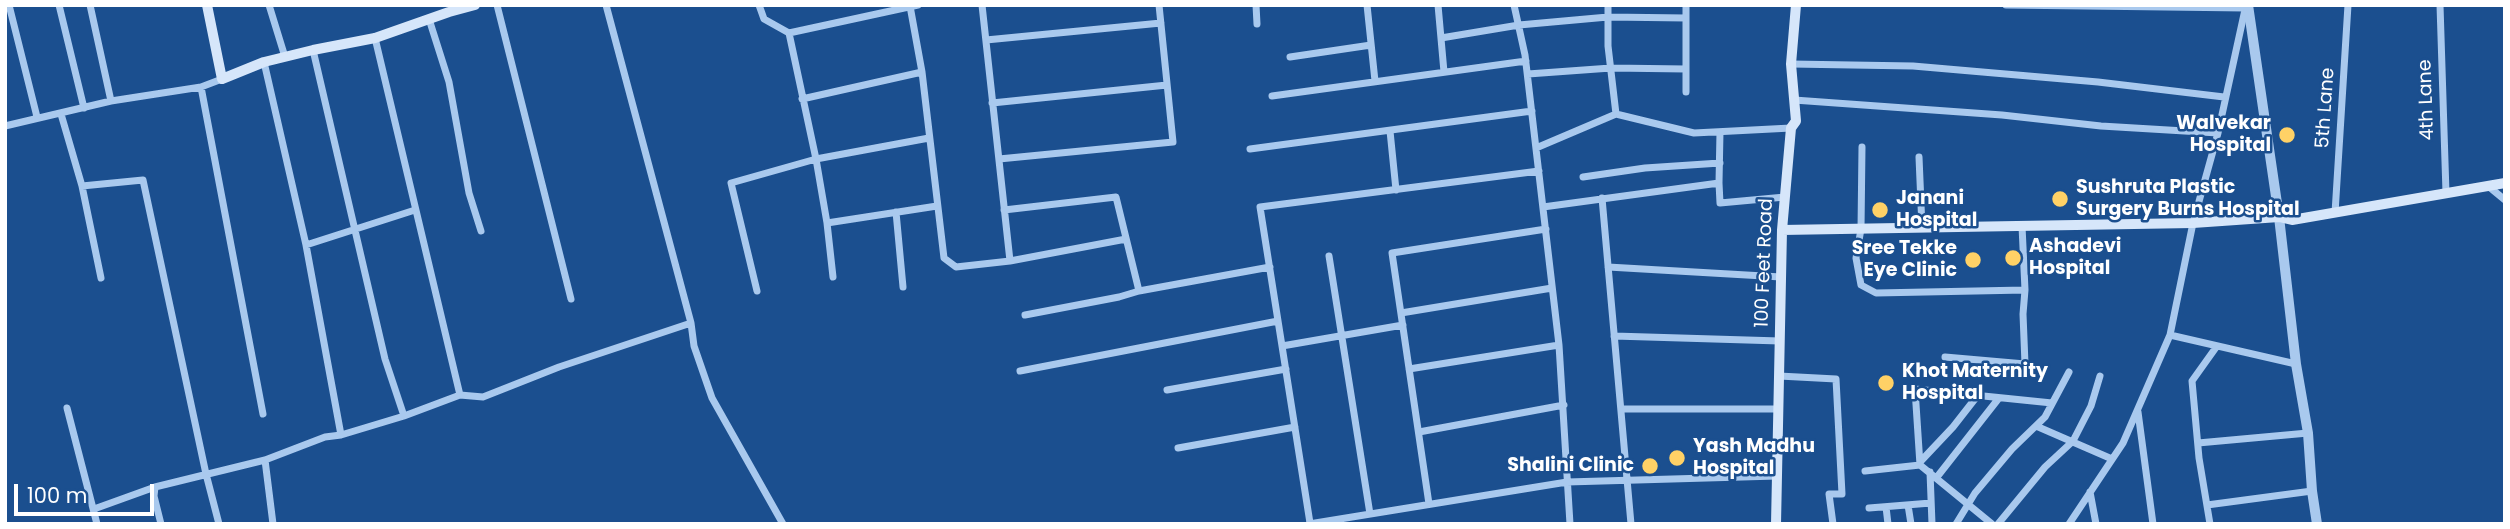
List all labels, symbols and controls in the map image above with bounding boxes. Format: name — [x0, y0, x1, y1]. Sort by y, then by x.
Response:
street label: 4th Lane — [2414, 59, 2440, 141]
street label: 5th Lane — [2312, 67, 2340, 149]
place label: Walvekar Hospital — [2176, 113, 2271, 157]
marker: Walvekar Hospital — [2277, 125, 2297, 145]
place label: Sushruta Plastic Surgery Burns Hospital — [2076, 177, 2300, 221]
place label: Janani Hospital — [1896, 188, 1977, 232]
marker: Sushruta Plastic Surgery Burns Hospital — [2050, 189, 2070, 209]
street label: 100 Feet Road — [1751, 198, 1779, 328]
marker: Janani Hospital — [1870, 200, 1890, 220]
place label: Ashadevi Hospital — [2029, 236, 2121, 280]
place label: Sree Tekke Eye Clinic — [1852, 238, 1957, 282]
marker: Ashadevi Hospital — [2003, 248, 2023, 268]
marker: Sree Tekke Eye Clinic — [1963, 250, 1983, 270]
place label: Khot Maternity Hospital — [1902, 361, 2048, 405]
marker: Khot Maternity Hospital — [1876, 373, 1896, 393]
place label: Yash Madhu Hospital — [1693, 436, 1815, 480]
marker: Yash Madhu Hospital — [1667, 448, 1687, 468]
place label: Shalini Clinic — [1507, 455, 1634, 477]
marker: Shalini Clinic — [1640, 456, 1660, 476]
scale bar — [18, 470, 158, 514]
text: 100 m — [27, 481, 87, 510]

